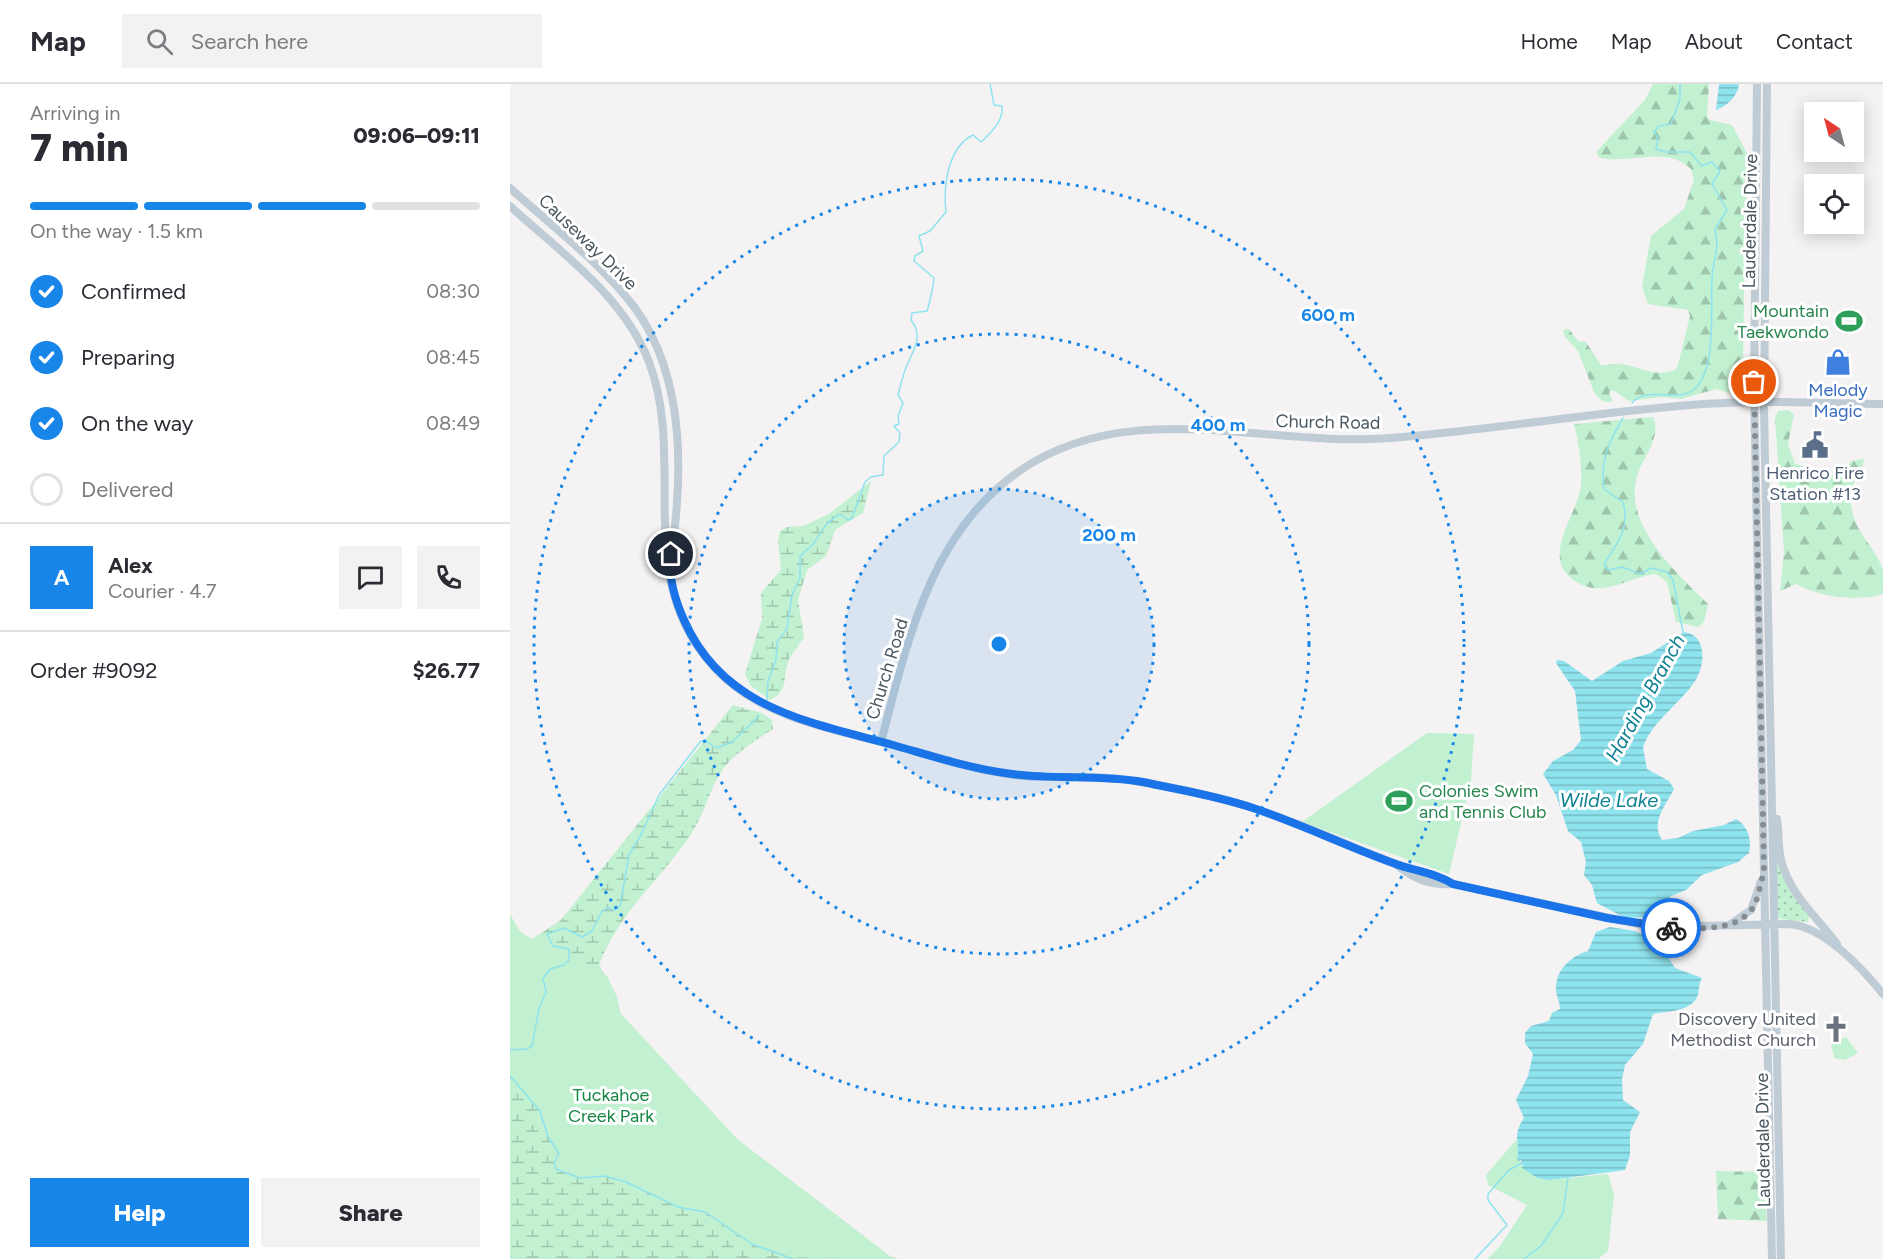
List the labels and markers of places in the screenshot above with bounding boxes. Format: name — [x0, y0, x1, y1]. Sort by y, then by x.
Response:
place label: Mountain Taekwondo — [1737, 300, 1829, 343]
sports icon: Mountain Taekwondo — [1834, 306, 1864, 336]
shop icon: Melody Magic — [1823, 347, 1853, 377]
pin — [1728, 356, 1779, 407]
place label: Melody Magic — [1808, 379, 1868, 422]
public building icon: Henrico Fire Station #13 — [1800, 430, 1830, 460]
place label: Henrico Fire Station #13 — [1766, 462, 1864, 505]
pin — [645, 528, 696, 579]
centre of rings — [989, 634, 1009, 654]
place label: Colonies Swim and Tennis Club — [1419, 780, 1547, 823]
sports icon: Colonies Swim and Tennis Club — [1384, 786, 1414, 816]
place label: Discovery United Methodist Church — [1670, 1008, 1816, 1051]
church icon: Discovery United Methodist Church — [1821, 1014, 1851, 1044]

